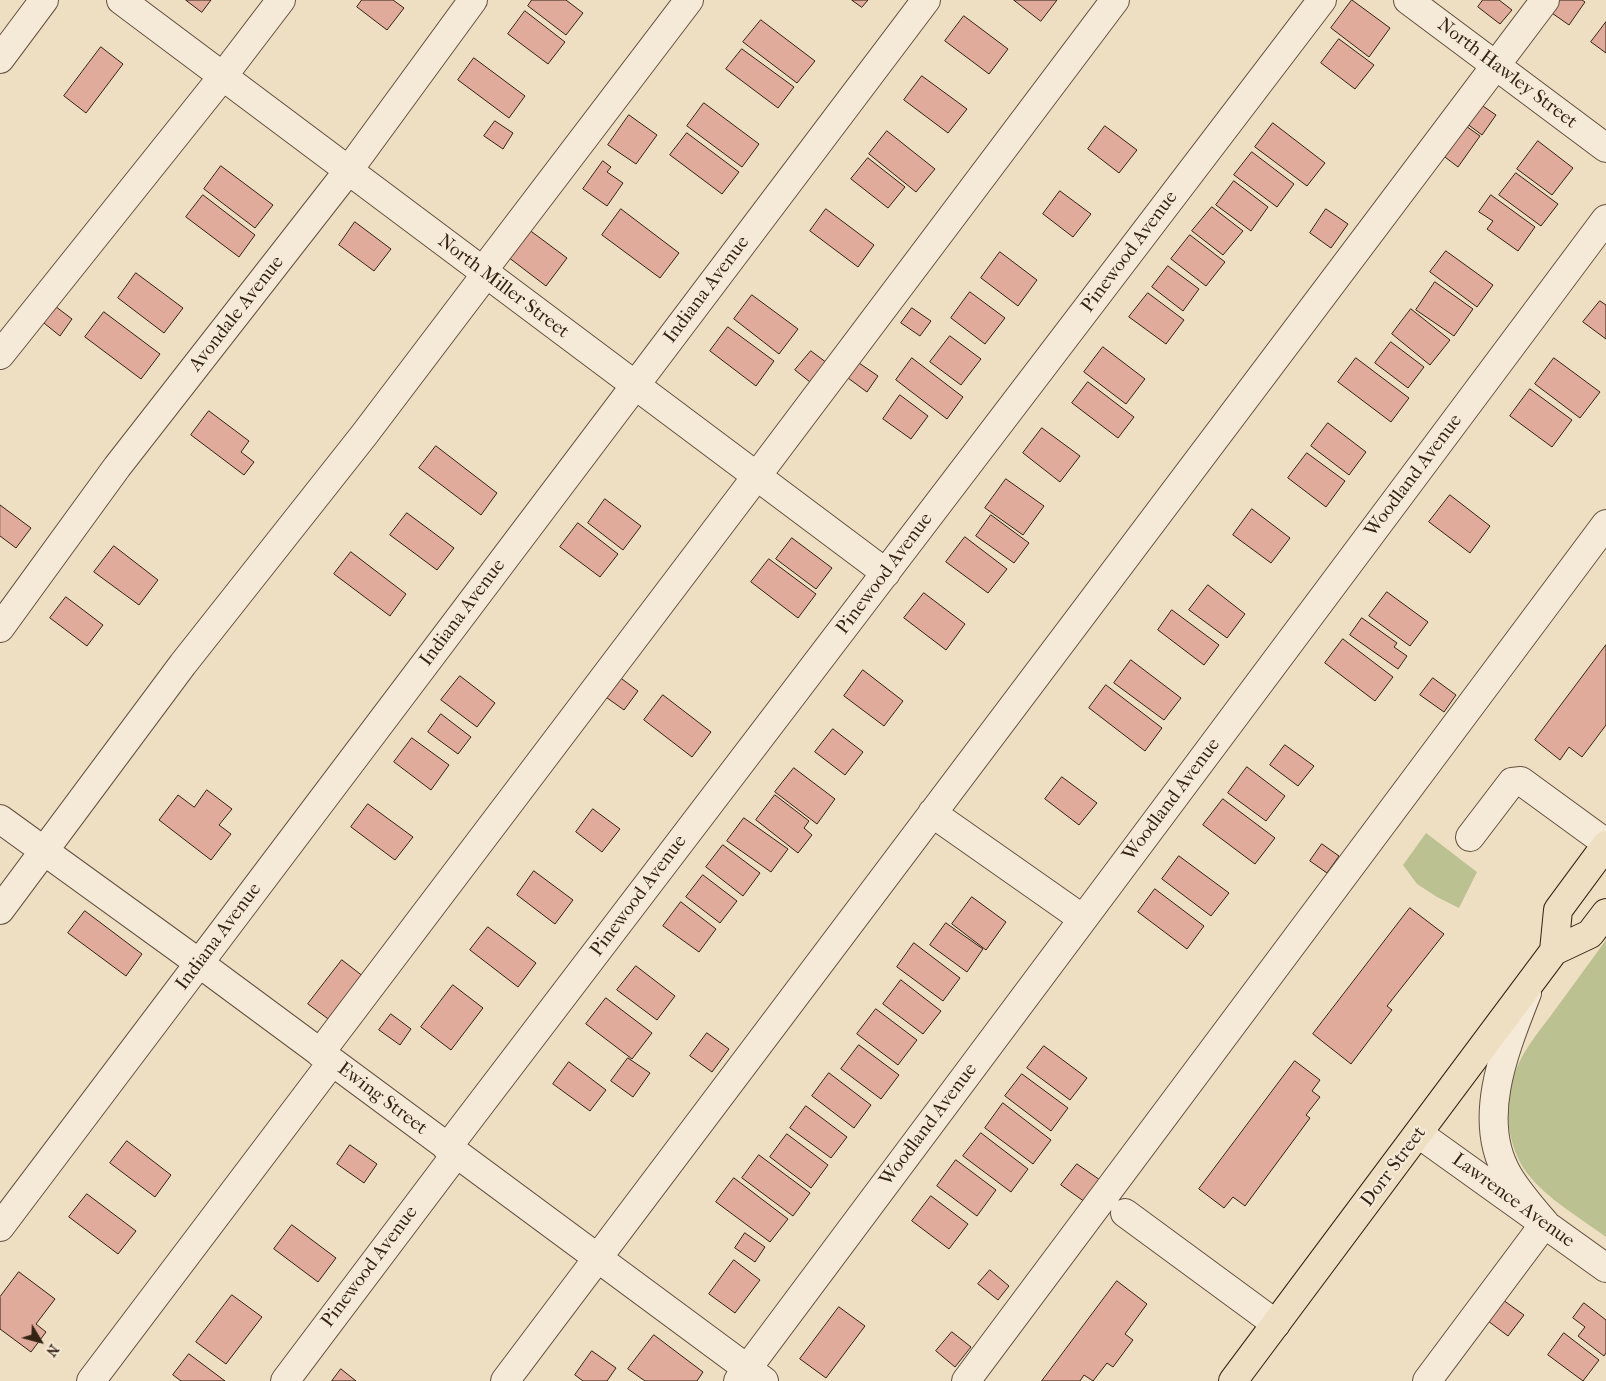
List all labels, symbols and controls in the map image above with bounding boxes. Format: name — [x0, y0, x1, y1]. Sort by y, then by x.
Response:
street label: North Hawley Street — [1433, 14, 1581, 134]
street label: Pinewood Avenue — [1077, 187, 1183, 317]
street label: North Miller Street — [433, 230, 573, 344]
street label: Indiana Avenue — [659, 232, 755, 348]
street label: Avondale Avenue — [185, 252, 289, 376]
street label: Woodland Avenue — [1360, 410, 1468, 542]
street label: Pinewood Avenue — [832, 509, 938, 639]
street label: Indiana Avenue — [415, 555, 511, 671]
street label: Woodland Avenue — [1118, 734, 1226, 866]
street label: Pinewood Avenue — [586, 831, 692, 961]
street label: Indiana Avenue — [171, 879, 267, 995]
street label: Ewing Street — [333, 1058, 431, 1140]
street label: Woodland Avenue — [875, 1059, 983, 1191]
street label: Dorr Street — [1356, 1122, 1432, 1212]
street label: Lawrence Avenue — [1447, 1149, 1579, 1253]
street label: Pinewood Avenue — [317, 1202, 423, 1332]
north arrow — [15, 1316, 65, 1366]
text: N — [42, 1341, 62, 1360]

